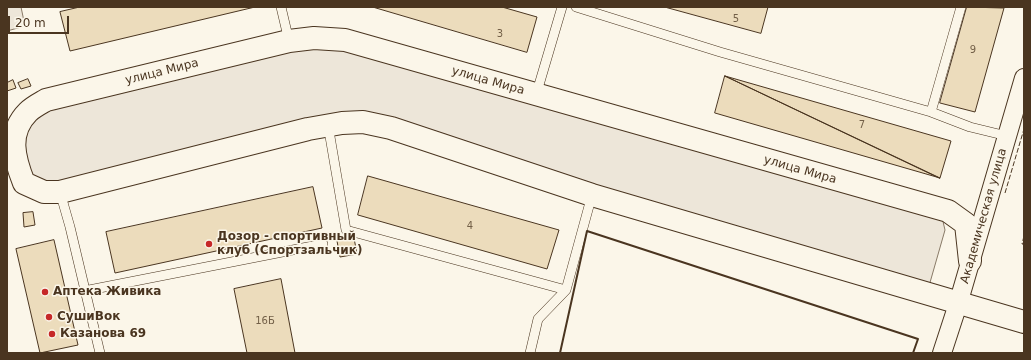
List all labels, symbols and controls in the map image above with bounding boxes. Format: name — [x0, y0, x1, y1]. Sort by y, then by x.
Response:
scale bar — [10, 8, 71, 34]
house number: 5 — [733, 13, 739, 25]
text: 20 m — [15, 16, 46, 30]
house number: 3 — [497, 28, 503, 40]
house number: 9 — [970, 44, 976, 56]
street label: улица Мира — [124, 56, 200, 88]
street label: улица Мира — [450, 64, 526, 98]
house number: 7 — [859, 119, 865, 131]
street label: Академическая улица — [958, 147, 1010, 285]
street label: улица Мира — [762, 153, 838, 187]
house number: 4 — [467, 220, 473, 232]
place label: Дозор - спортивный клуб (Спортзальчик) — [217, 230, 362, 258]
marker: Дозор - спортивный клуб (Спортзальчик) — [204, 239, 214, 249]
place label: Аптека Живика — [53, 285, 161, 299]
marker: Аптека Живика — [40, 287, 50, 297]
place label: СушиВок — [57, 310, 120, 324]
marker: СушиВок — [44, 312, 54, 322]
house number: 16Б — [255, 315, 275, 327]
place label: Казанова 69 — [60, 327, 146, 341]
marker: Казанова 69 — [47, 329, 57, 339]

